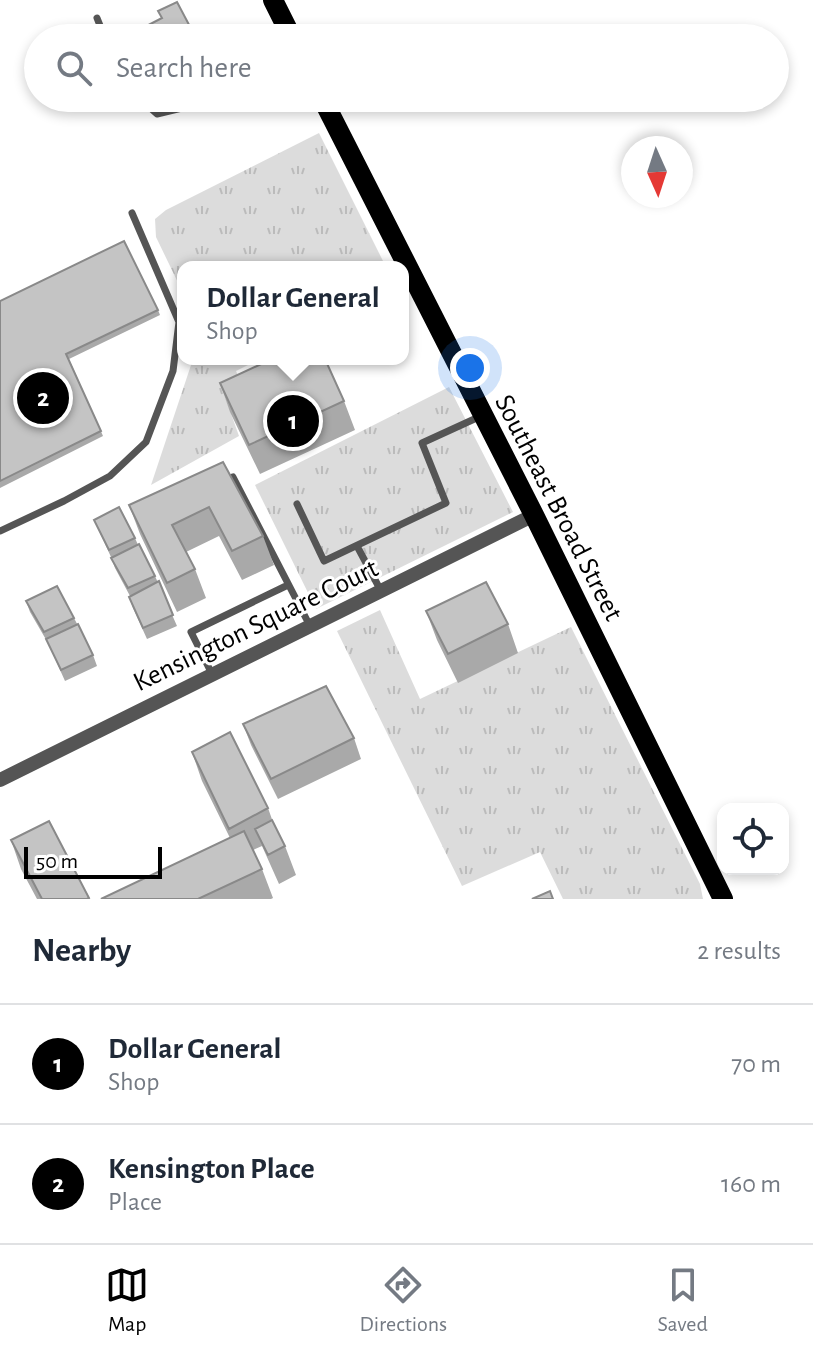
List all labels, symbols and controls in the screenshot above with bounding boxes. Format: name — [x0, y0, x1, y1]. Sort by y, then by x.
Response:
search box — [24, 24, 789, 112]
icon: search — [52, 46, 96, 90]
text: Search here — [116, 53, 252, 83]
north arrow — [621, 136, 693, 208]
popup — [177, 261, 409, 365]
text: Dollar General — [206, 283, 380, 313]
text: Shop — [206, 318, 258, 344]
your location — [450, 348, 490, 388]
pin: 2 — [17, 368, 69, 428]
street label: Southeast Broad Street — [489, 390, 627, 625]
pin: 1 — [267, 391, 319, 451]
street label: Kensington Square Court — [129, 554, 383, 697]
map controls — [717, 803, 789, 875]
button: locate — [717, 803, 789, 875]
scale bar — [24, 843, 162, 879]
text: 50 m — [36, 850, 78, 872]
text: Nearby — [32, 934, 131, 968]
text: 2 results — [697, 938, 781, 964]
text: Dollar General — [108, 1034, 281, 1064]
text: 1 — [53, 1051, 63, 1077]
text: 70 m — [731, 1051, 781, 1077]
text: Shop — [108, 1069, 160, 1095]
text: Kensington Place — [108, 1154, 315, 1184]
text: 2 — [52, 1171, 64, 1197]
text: 160 m — [721, 1171, 781, 1197]
text: Place — [108, 1189, 162, 1215]
tab: Map — [105, 1263, 149, 1337]
tab: Directions — [359, 1263, 447, 1337]
tab: Saved — [657, 1263, 708, 1337]

